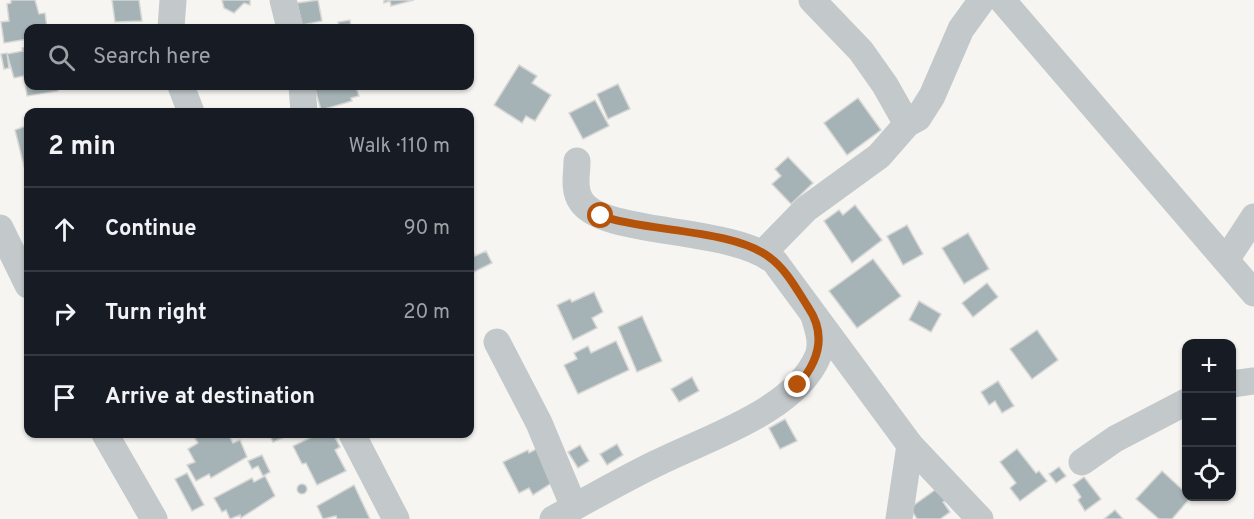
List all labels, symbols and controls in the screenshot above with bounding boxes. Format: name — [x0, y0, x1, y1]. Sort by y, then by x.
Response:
search box — [24, 24, 474, 90]
icon: search — [45, 41, 78, 74]
text: Search here — [93, 44, 211, 71]
text: 2 min — [48, 131, 116, 164]
text: Walk · 110 m — [349, 134, 450, 160]
route start — [587, 202, 613, 228]
icon: ahead — [48, 213, 81, 246]
text: Continue — [105, 216, 196, 243]
text: 90 m — [404, 216, 450, 242]
icon: right — [48, 297, 81, 330]
text: Turn right — [105, 300, 207, 327]
text: 20 m — [403, 300, 450, 326]
map controls — [1182, 339, 1236, 501]
button: + — [1182, 339, 1236, 393]
route end — [784, 371, 810, 397]
icon: arrive — [48, 381, 81, 414]
text: Arrive at destination — [105, 384, 315, 411]
button: − — [1182, 393, 1236, 447]
button: locate — [1182, 447, 1236, 501]

